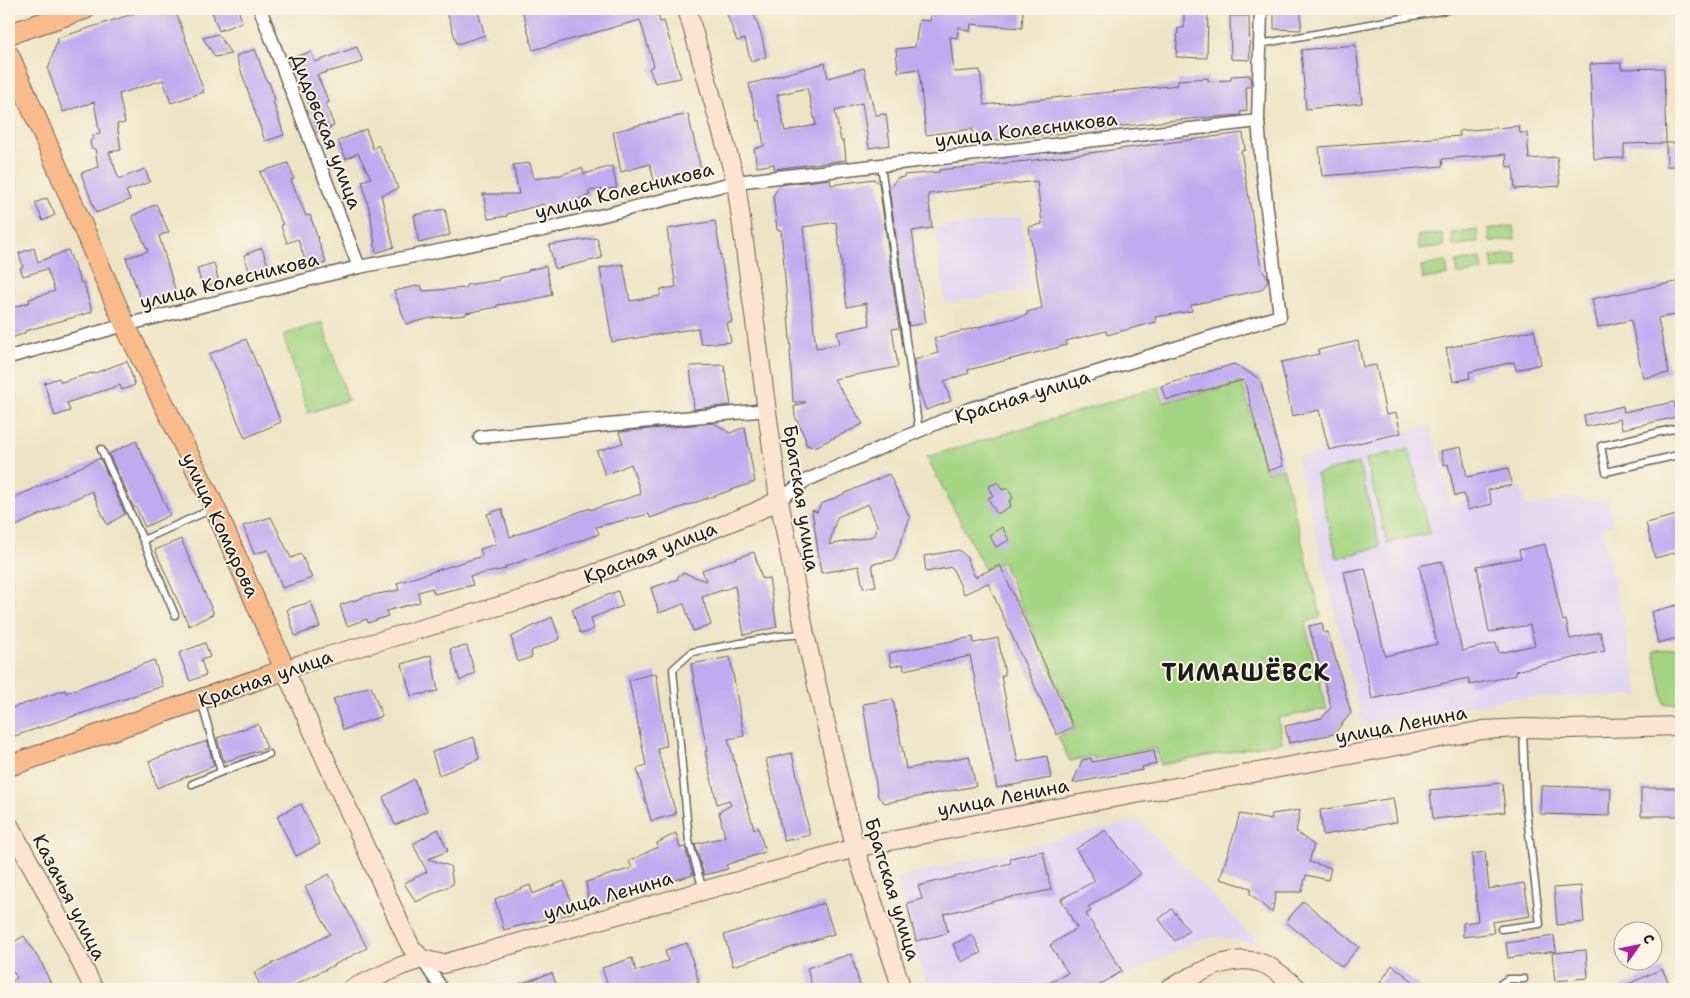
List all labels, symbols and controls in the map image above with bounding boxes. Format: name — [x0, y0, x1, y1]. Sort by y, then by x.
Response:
street label: Дидовская улица — [285, 50, 368, 213]
street label: улица Колесникова — [934, 106, 1119, 153]
street label: улица Колесникова — [532, 156, 716, 225]
street label: улица Колесникова — [137, 246, 321, 315]
street label: Красная улица — [951, 364, 1093, 429]
street label: Братская улица — [778, 423, 825, 573]
street label: улица Комарова — [176, 449, 265, 602]
street label: Красная улица — [580, 516, 720, 589]
street label: Красная улица — [195, 644, 336, 713]
district label: ТИМАШЁВСК — [1161, 657, 1331, 689]
street label: улица Ленина — [1333, 699, 1469, 749]
street label: улица Ленина — [935, 772, 1071, 822]
street label: Братская улица — [859, 815, 926, 964]
street label: Казачья улица — [27, 830, 112, 965]
street label: улица Ленина — [541, 865, 676, 926]
north arrow — [1612, 920, 1662, 970]
text: С — [1639, 930, 1659, 947]

